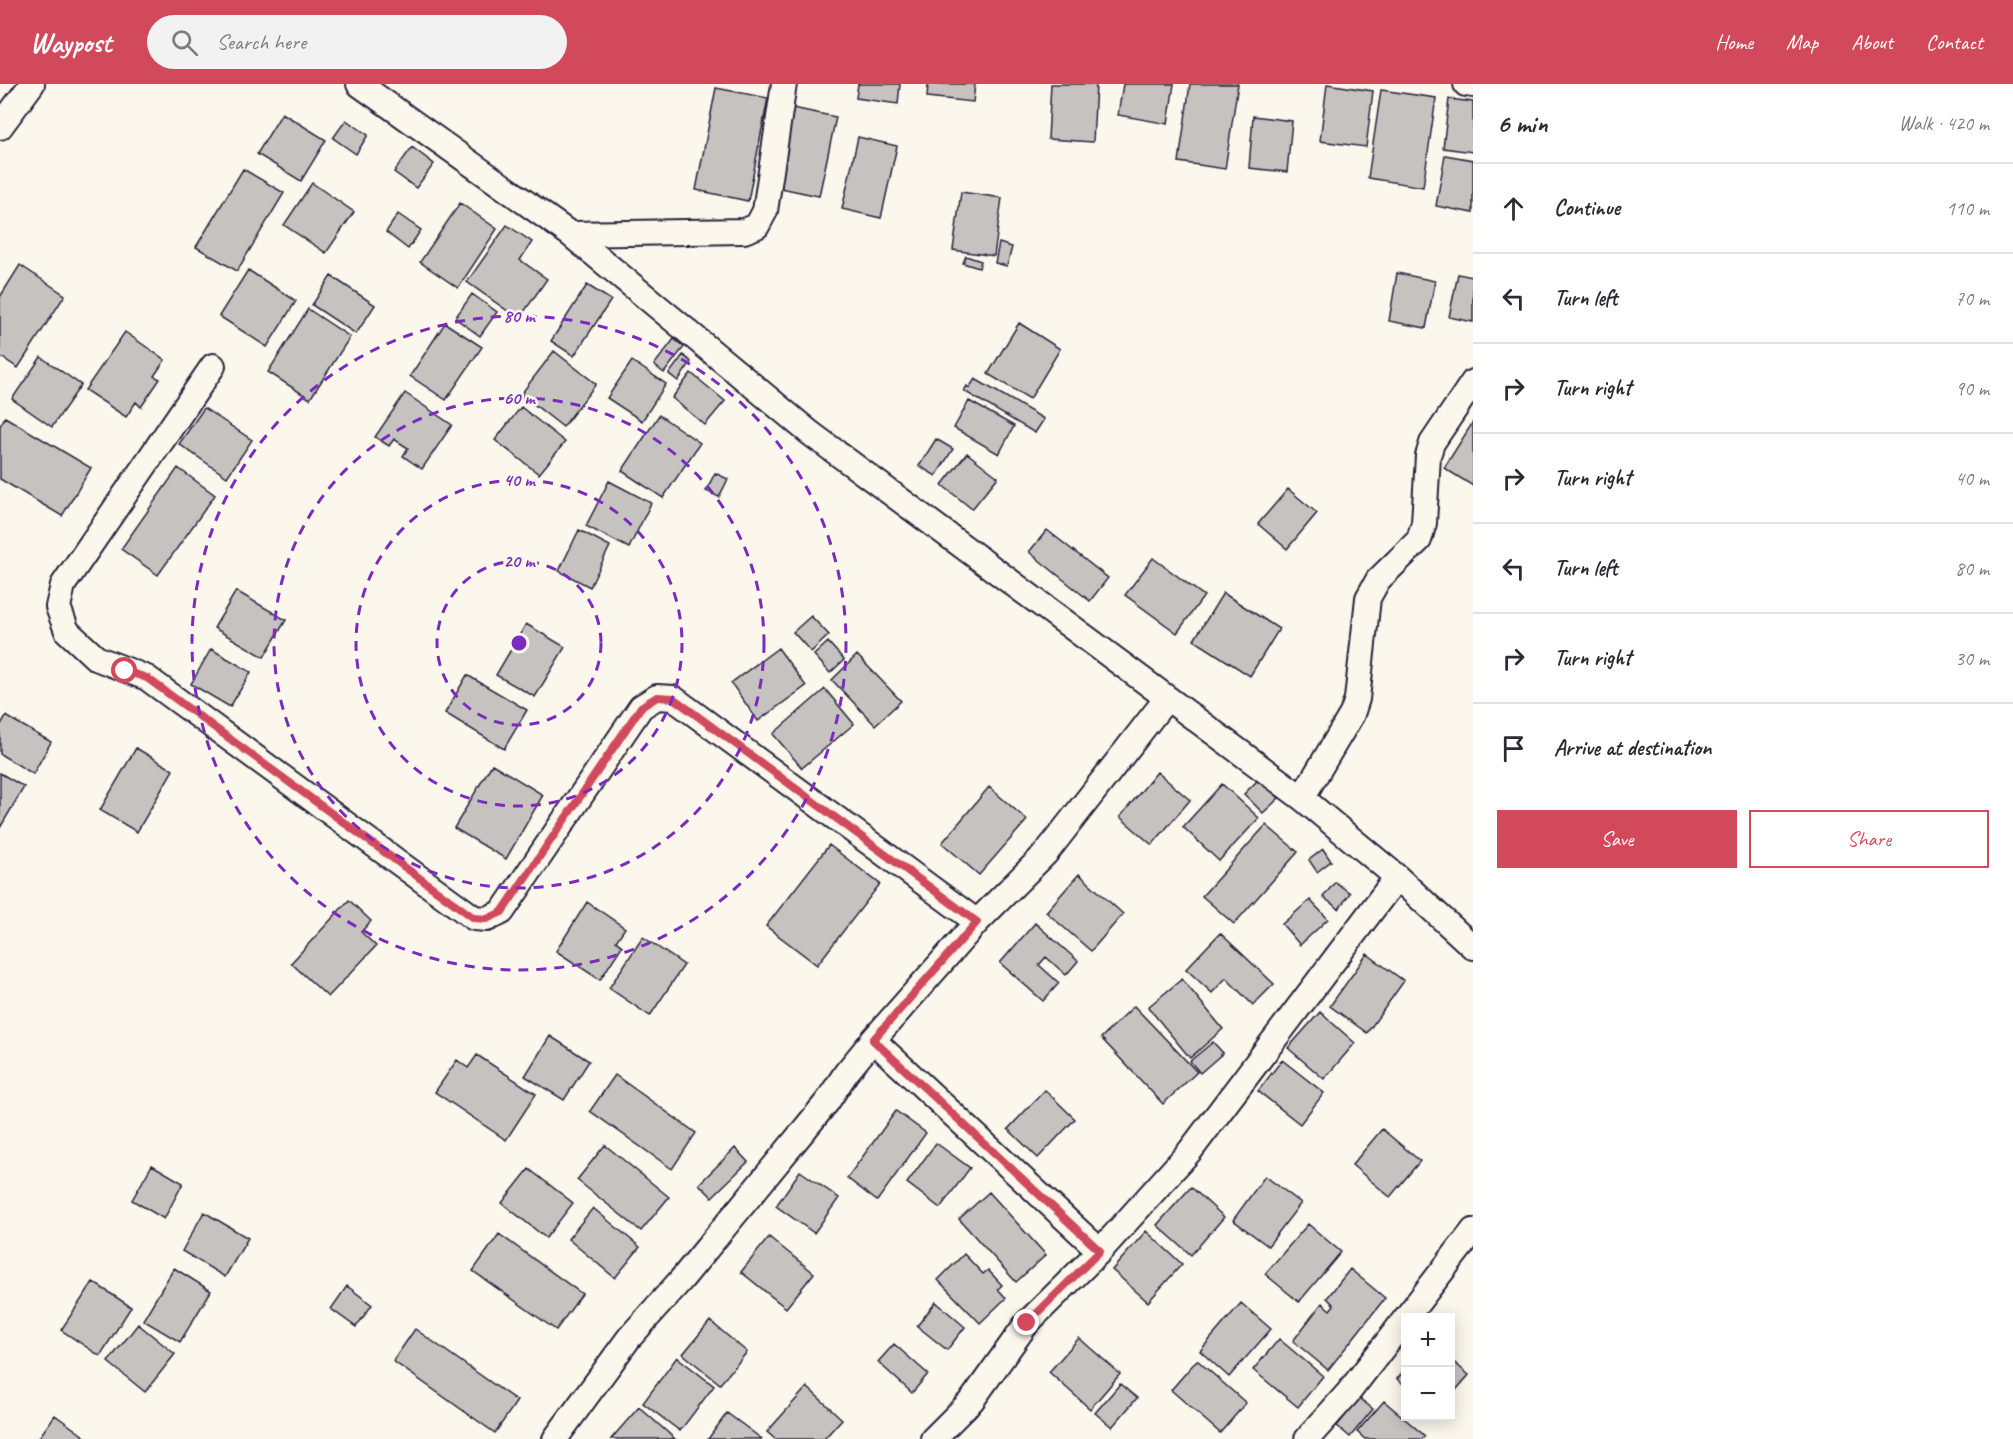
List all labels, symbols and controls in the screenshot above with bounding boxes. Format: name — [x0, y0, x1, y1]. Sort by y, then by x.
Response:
search box — [147, 15, 567, 69]
text: Waypost — [30, 25, 111, 60]
icon: search — [168, 26, 201, 59]
text: Search here — [216, 28, 306, 56]
text: Home — [1715, 29, 1753, 55]
text: Map — [1786, 29, 1818, 55]
text: About — [1851, 29, 1893, 55]
text: Contact — [1926, 29, 1983, 55]
text: 6 min — [1497, 107, 1547, 140]
text: Walk · 420 m — [1899, 111, 1989, 136]
icon: ahead — [1497, 192, 1530, 225]
text: Continue — [1554, 194, 1620, 222]
text: 110 m — [1946, 196, 1989, 221]
icon: left — [1497, 282, 1530, 315]
text: Turn left — [1554, 284, 1618, 312]
text: 70 m — [1955, 286, 1989, 311]
text: 80 m — [504, 305, 536, 327]
icon: right — [1497, 372, 1530, 405]
text: Turn right — [1554, 374, 1631, 402]
text: 90 m — [1955, 376, 1989, 401]
text: 60 m — [503, 387, 536, 409]
icon: right — [1497, 462, 1530, 495]
text: Turn right — [1554, 464, 1631, 492]
text: 40 m — [1955, 466, 1989, 491]
text: 40 m — [504, 469, 536, 491]
text: 20 m — [504, 550, 536, 572]
icon: left — [1497, 552, 1530, 585]
text: Turn left — [1554, 554, 1618, 582]
text: 80 m — [1955, 556, 1989, 581]
centre of rings — [509, 633, 529, 653]
icon: right — [1497, 642, 1530, 675]
text: Turn right — [1554, 644, 1631, 672]
text: 30 m — [1955, 646, 1989, 671]
route start — [111, 657, 137, 683]
icon: arrive — [1497, 732, 1530, 765]
text: Arrive at destination — [1554, 734, 1711, 762]
button: Save — [1497, 810, 1737, 868]
button: Share — [1749, 810, 1989, 868]
route end — [1013, 1309, 1039, 1335]
map controls — [1401, 1313, 1455, 1421]
button: + — [1401, 1313, 1455, 1367]
button: − — [1401, 1367, 1455, 1421]

